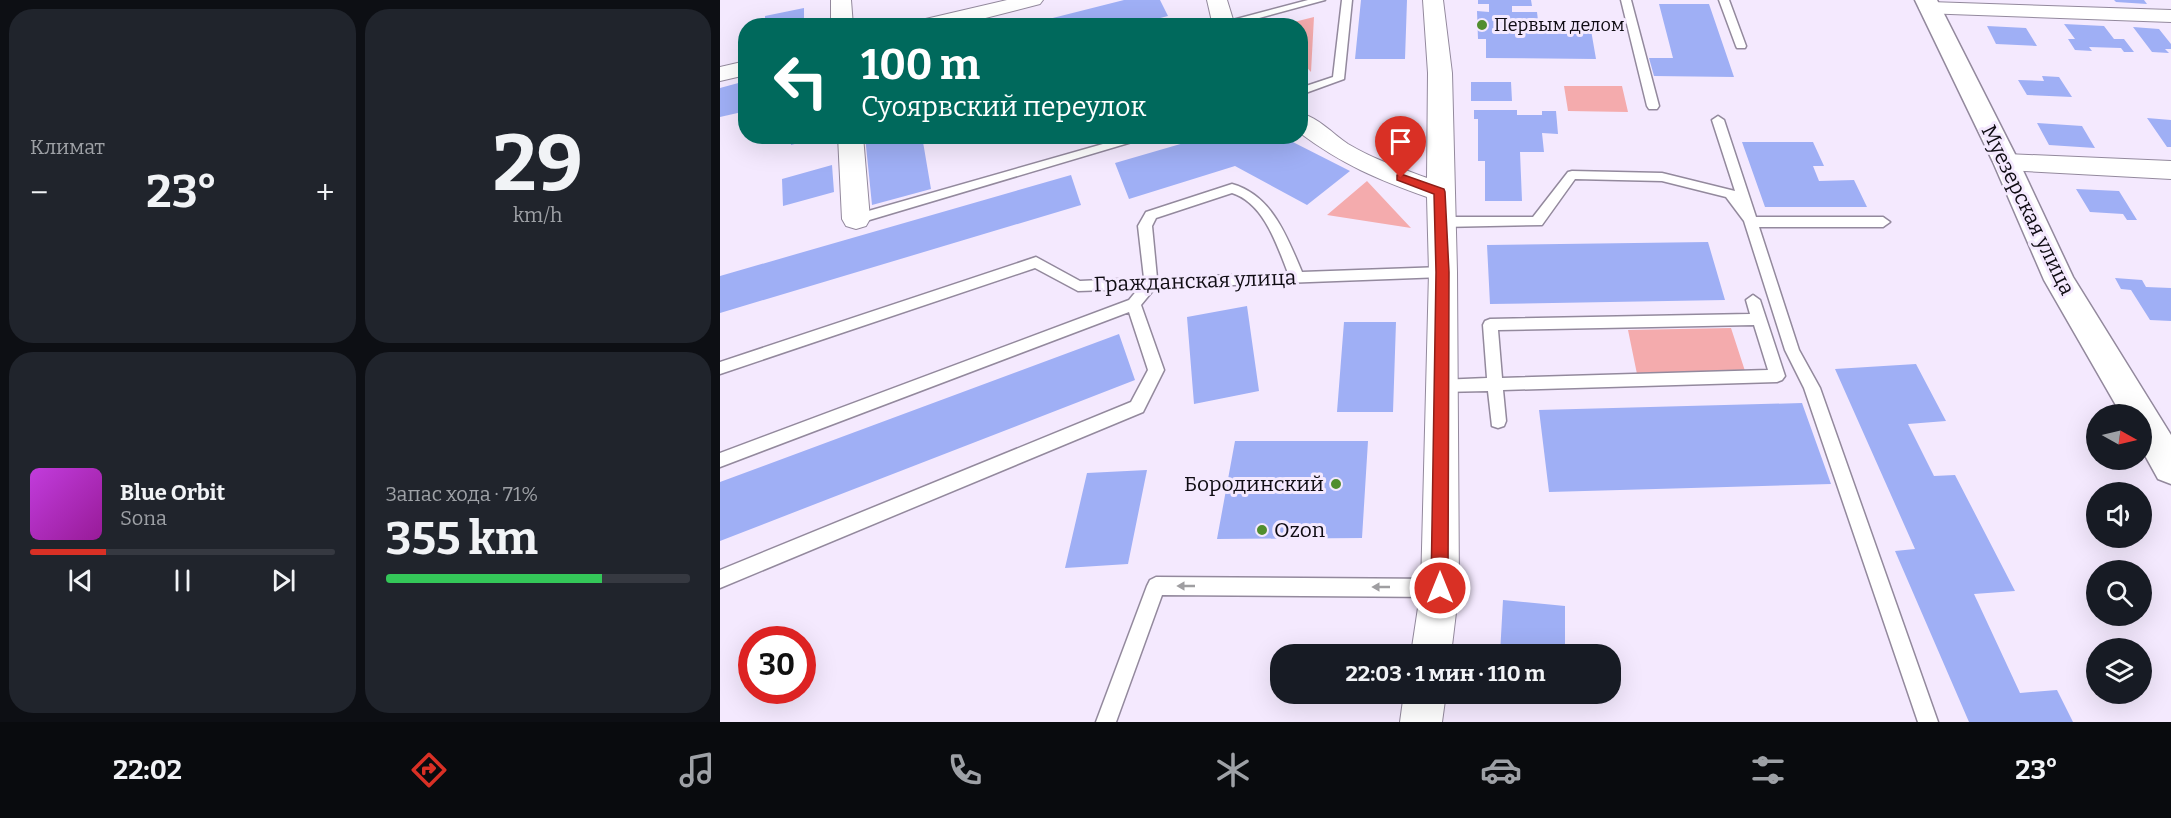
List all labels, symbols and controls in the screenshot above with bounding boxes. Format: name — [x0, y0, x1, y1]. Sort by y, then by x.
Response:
place label: Первым делом — [1494, 14, 1624, 36]
marker: Первым делом — [1475, 18, 1489, 32]
text: 100 m — [861, 40, 980, 90]
icon: left — [762, 42, 840, 120]
text: Суоярвский переулок — [861, 91, 1146, 123]
pin — [1375, 116, 1426, 178]
text: 29 — [493, 117, 583, 211]
street label: Муезерская улица — [1976, 121, 2081, 300]
icon: arrive — [1384, 125, 1417, 158]
text: Климат — [30, 135, 105, 159]
text: 23° — [146, 165, 217, 219]
text: − — [30, 173, 48, 213]
text: + — [316, 173, 334, 213]
text: km/h — [513, 203, 563, 227]
street label: Гражданская улица — [1093, 264, 1297, 298]
north arrow — [2086, 404, 2152, 470]
map controls — [2086, 404, 2152, 704]
place label: Бородинский — [1184, 471, 1324, 497]
marker: Бородинский — [1329, 477, 1343, 491]
text: Blue Orbit — [120, 479, 225, 506]
text: Запас хода · 71% — [386, 482, 538, 506]
button: sound — [2086, 482, 2152, 548]
text: Sona — [120, 506, 167, 530]
text: 355 km — [386, 512, 538, 566]
place label: Ozon — [1274, 517, 1325, 543]
marker: Ozon — [1255, 523, 1269, 537]
position arrow — [1408, 556, 1472, 620]
button: search — [2086, 560, 2152, 626]
icon: previous — [64, 564, 97, 597]
icon: pause — [166, 564, 199, 597]
icon: next — [267, 564, 300, 597]
one-way arrow — [1177, 581, 1196, 591]
one-way arrow — [1372, 583, 1391, 592]
speed limit sign: 30 — [738, 626, 816, 704]
button: layers — [2086, 638, 2152, 704]
text: 22:03 · 1 мин · 110 m — [1345, 660, 1546, 687]
icon: directions — [408, 749, 450, 791]
icon: music — [676, 749, 718, 791]
icon: phone — [944, 749, 986, 791]
icon: climate — [1212, 749, 1254, 791]
icon: car — [1480, 749, 1522, 791]
icon: filters — [1747, 749, 1789, 791]
text: 22:02 — [113, 754, 182, 786]
text: 23° — [2015, 754, 2058, 786]

